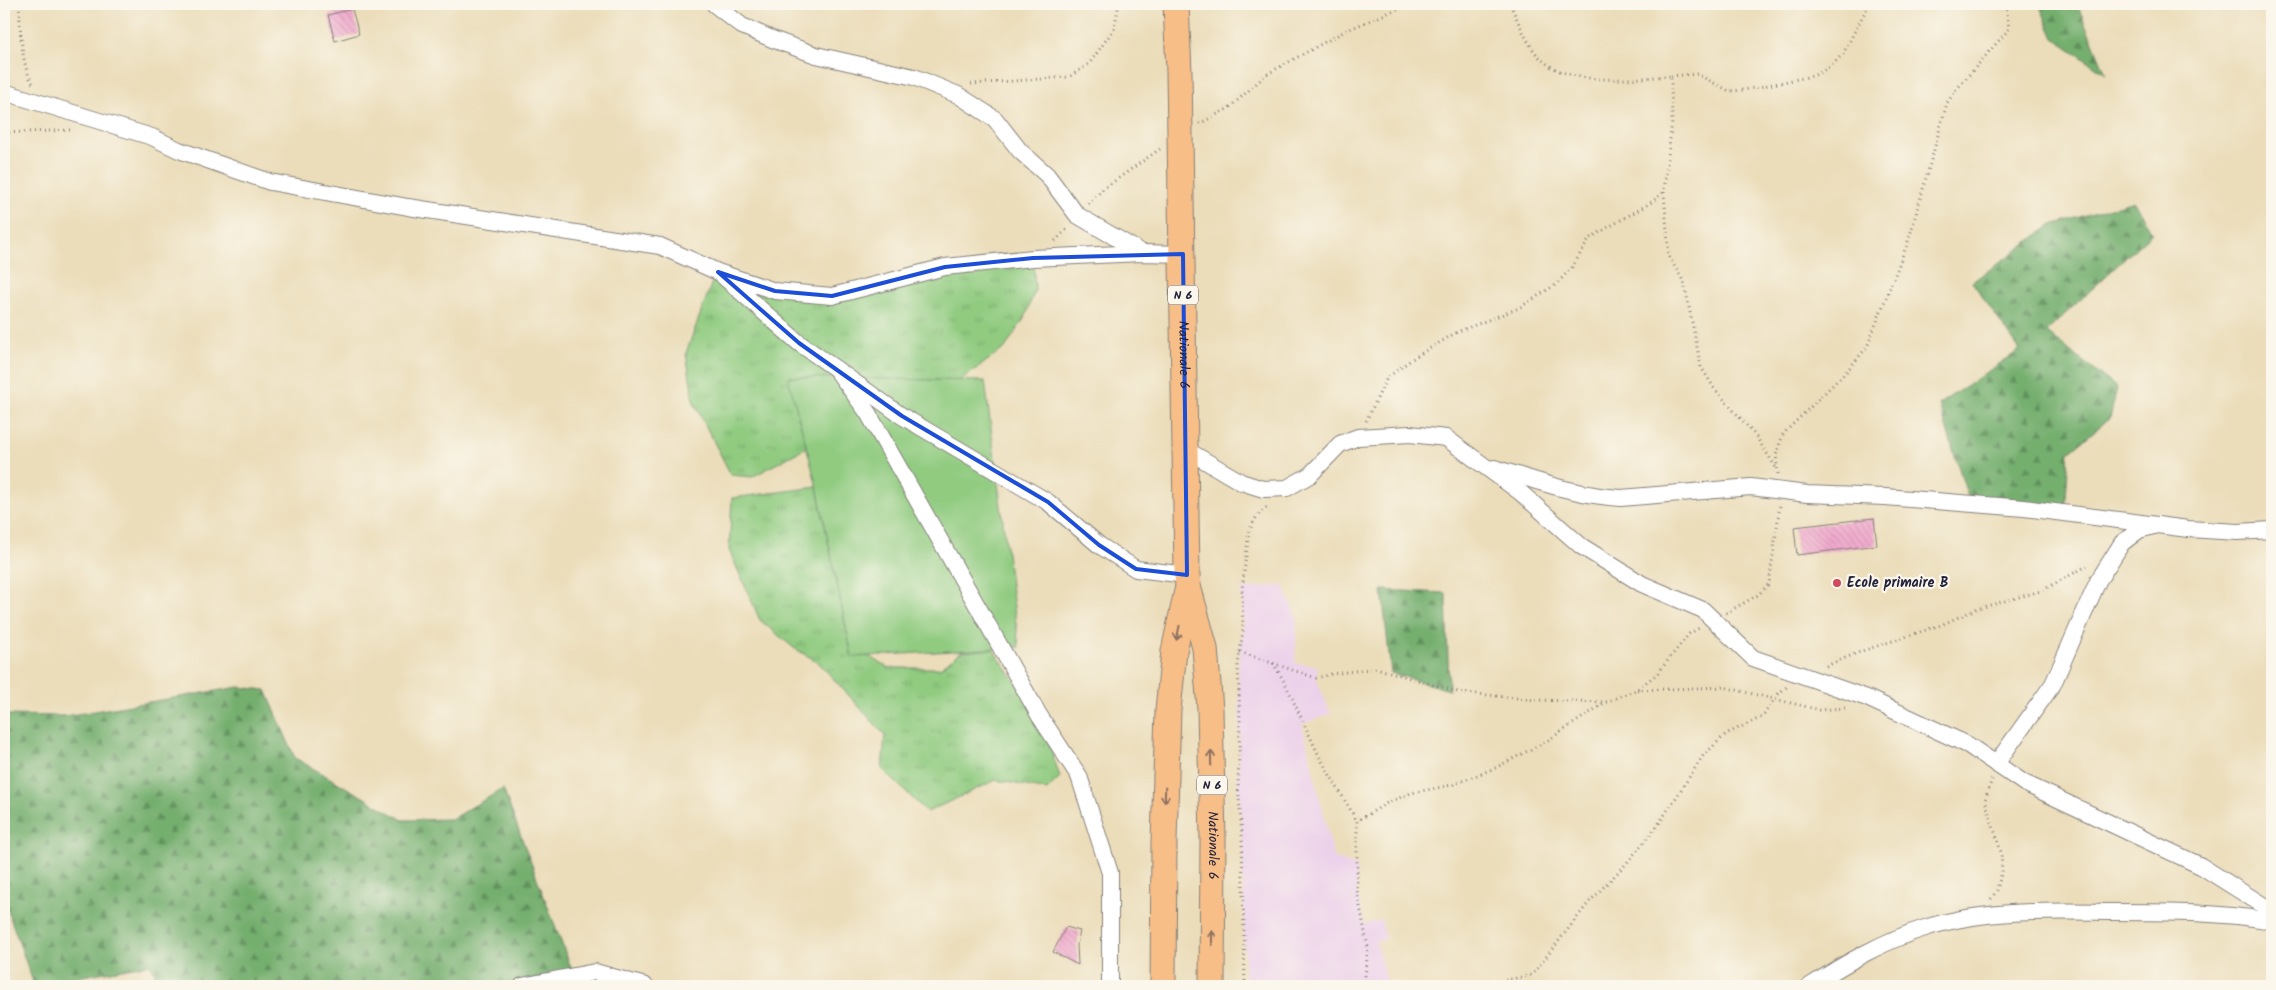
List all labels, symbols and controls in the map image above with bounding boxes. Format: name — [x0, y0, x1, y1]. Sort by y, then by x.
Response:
road number: N 6 — [1168, 286, 1198, 304]
street label: Nationale 6 — [1172, 321, 1195, 389]
place label: Ecole primaire B — [1847, 572, 1948, 594]
marker: Ecole primaire B — [1831, 577, 1843, 589]
one-way arrow — [1173, 625, 1182, 641]
one-way arrow — [1206, 750, 1216, 766]
road number: N 6 — [1197, 776, 1227, 794]
one-way arrow — [1161, 787, 1170, 803]
street label: Nationale 6 — [1201, 811, 1224, 880]
one-way arrow — [1207, 930, 1217, 946]

